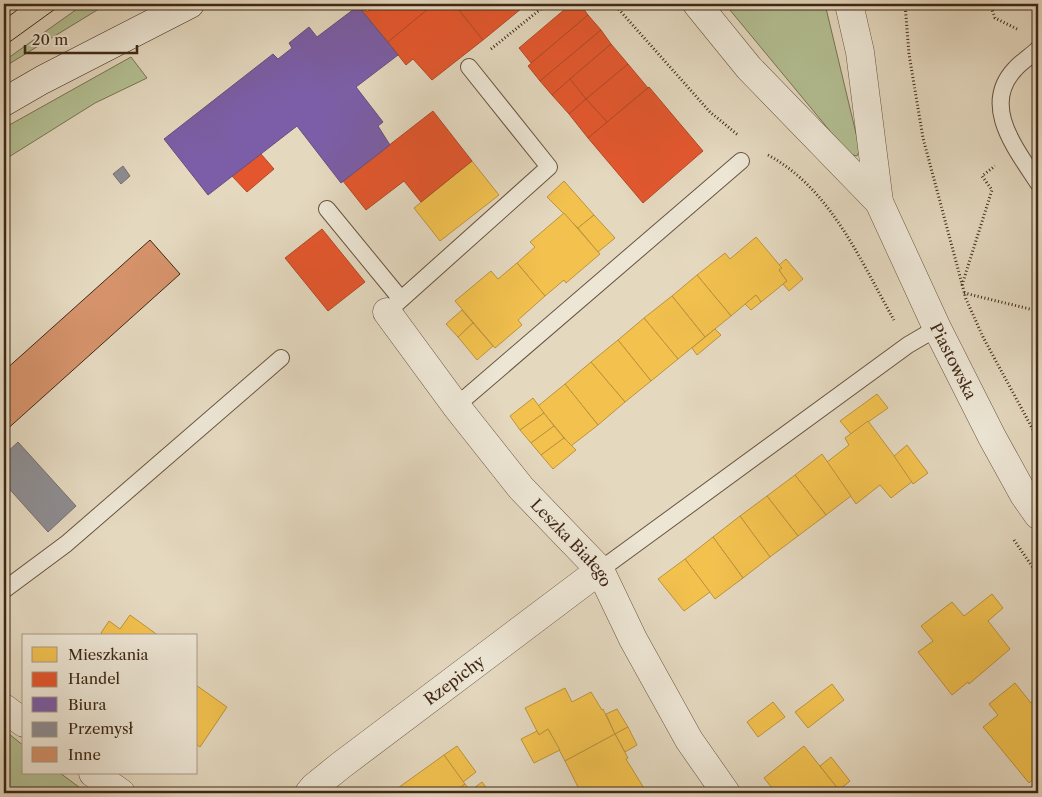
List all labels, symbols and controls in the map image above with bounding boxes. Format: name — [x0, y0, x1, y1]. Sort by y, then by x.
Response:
scale bar — [25, 22, 138, 54]
text: 20 m — [32, 30, 68, 49]
street label: Piastowska — [926, 319, 981, 403]
street label: Leszka Białego — [527, 494, 617, 590]
legend — [22, 634, 198, 774]
text: Mieszkania — [68, 645, 149, 664]
street label: Rzepichy — [420, 650, 489, 709]
text: Handel — [68, 669, 121, 688]
text: Biura — [68, 695, 106, 714]
text: Przemysł — [68, 719, 134, 738]
text: Inne — [68, 745, 101, 764]

